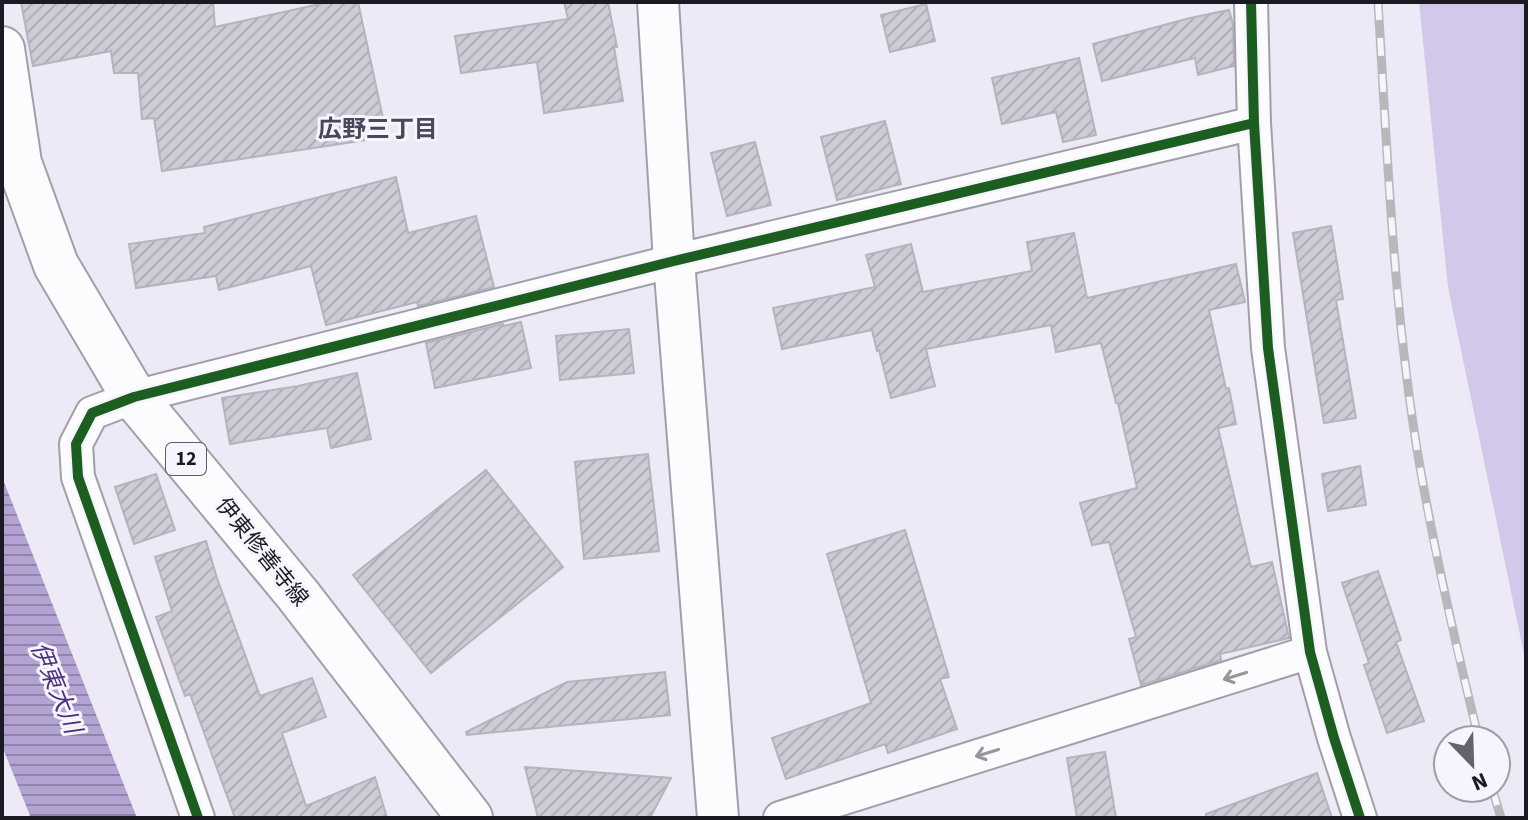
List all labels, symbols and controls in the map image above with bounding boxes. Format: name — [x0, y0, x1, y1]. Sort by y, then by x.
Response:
district label: 広野三丁目 — [318, 112, 438, 147]
road number: 12 — [166, 443, 206, 475]
street label: 伊東修善寺線 — [208, 491, 316, 613]
water label: 伊東大川 — [22, 637, 91, 742]
one-way arrow — [1223, 669, 1249, 684]
north arrow — [1432, 724, 1512, 804]
one-way arrow — [975, 746, 1001, 761]
text: N — [1466, 764, 1492, 799]

